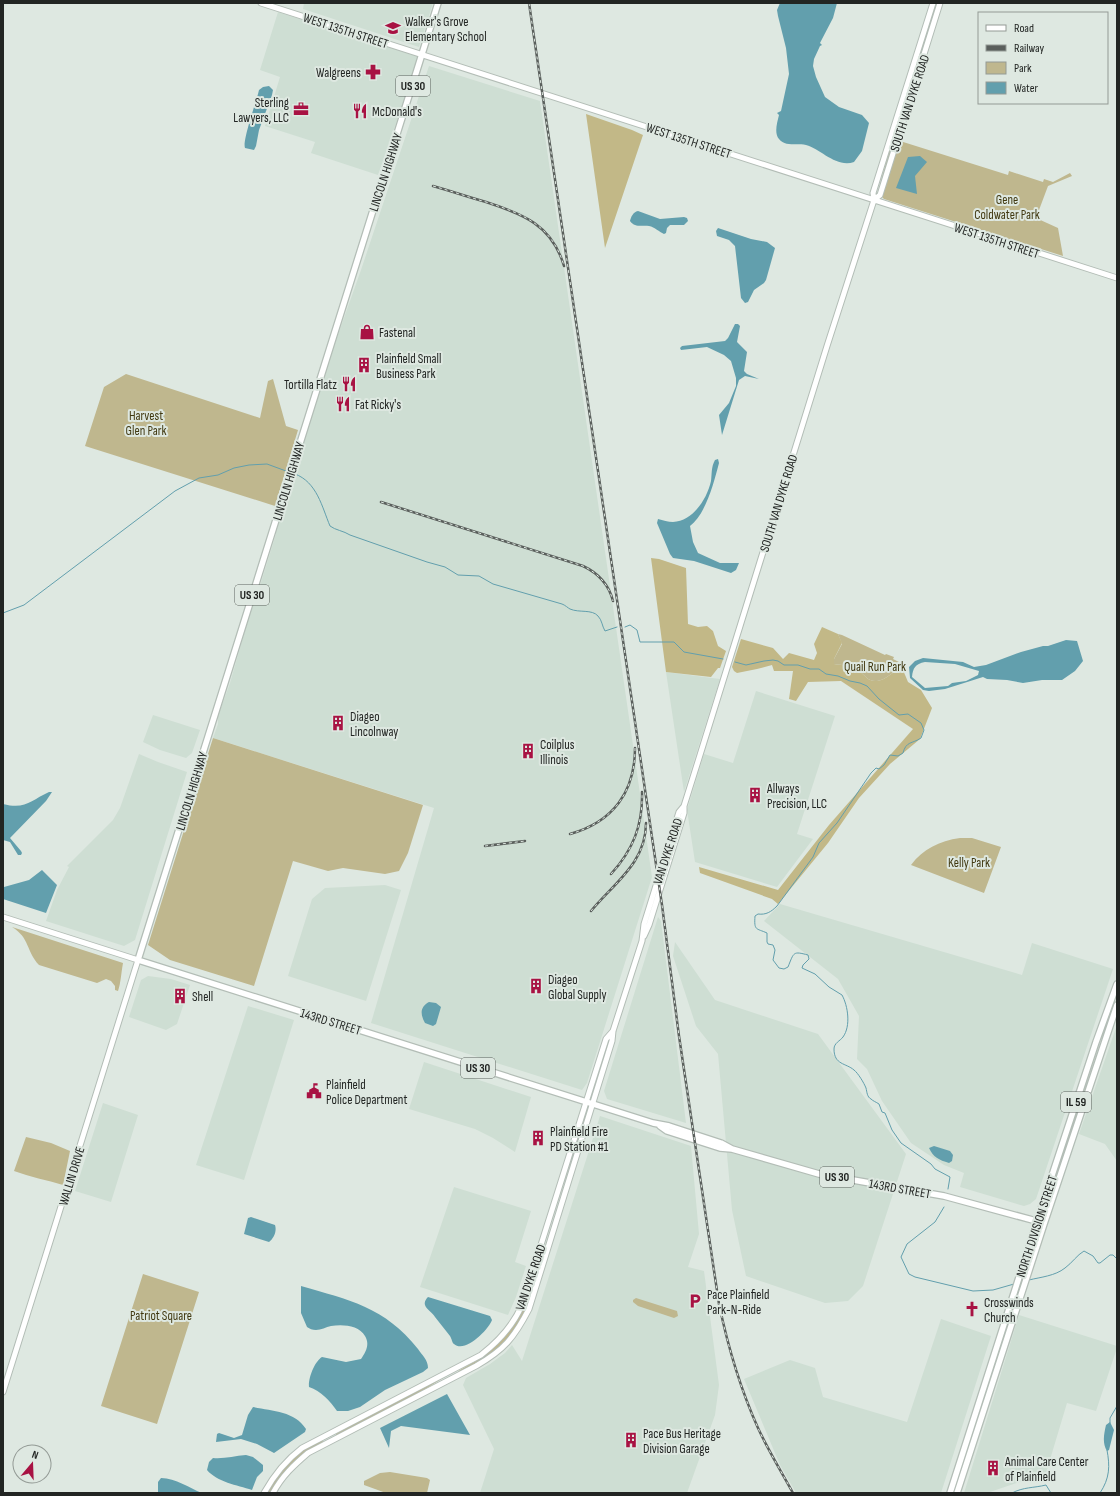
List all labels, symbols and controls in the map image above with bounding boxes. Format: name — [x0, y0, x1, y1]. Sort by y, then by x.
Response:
street label: WEST 135TH STREET — [301, 10, 390, 52]
legend — [978, 12, 1108, 104]
place label: Walker's Grove Elementary School — [405, 14, 487, 45]
school or university icon: Walker's Grove Elementary School — [384, 19, 402, 37]
text: Road — [1014, 21, 1034, 36]
text: Railway — [1014, 41, 1045, 56]
street label: SOUTH VAN DYKE ROAD — [887, 53, 933, 154]
text: Park — [1014, 61, 1032, 76]
pharmacy icon: Walgreens — [364, 63, 382, 81]
place label: Walgreens — [316, 65, 361, 81]
road number: US 30 — [396, 76, 430, 96]
text: Water — [1014, 81, 1038, 96]
place label: Sterling Lawyers, LLC — [233, 95, 289, 126]
office icon: Sterling Lawyers, LLC — [292, 100, 310, 118]
restaurant icon: McDonald's — [351, 102, 369, 120]
place label: McDonald's — [372, 104, 422, 120]
street label: WEST 135TH STREET — [644, 120, 733, 162]
street label: LINCOLN HIGHWAY — [366, 131, 406, 213]
park label: Gene Coldwater Park — [974, 192, 1040, 223]
street label: WEST 135TH STREET — [952, 220, 1041, 262]
shop icon: Fastenal — [358, 323, 376, 341]
place label: Fastenal — [379, 325, 415, 341]
place label: Plainfield Small Business Park — [376, 351, 441, 382]
building icon: Plainfield Small Business Park — [355, 356, 373, 374]
restaurant icon: Tortilla Flatz — [340, 375, 358, 393]
place label: Tortilla Flatz — [284, 377, 337, 393]
restaurant icon: Fat Ricky's — [334, 395, 352, 413]
place label: Fat Ricky's — [355, 397, 401, 413]
park label: Harvest Glen Park — [126, 408, 166, 439]
street label: LINCOLN HIGHWAY — [269, 440, 309, 522]
street label: SOUTH VAN DYKE ROAD — [757, 453, 801, 554]
road number: US 30 — [235, 585, 269, 605]
park label: Quail Run Park — [844, 659, 906, 675]
place label: Diageo Lincolnway — [350, 709, 398, 740]
building icon: Diageo Lincolnway — [329, 714, 347, 732]
place label: Coilplus Illinois — [540, 737, 575, 768]
building icon: Coilplus Illinois — [519, 742, 537, 760]
street label: LINCOLN HIGHWAY — [172, 750, 212, 832]
place label: Allways Precision, LLC — [766, 781, 827, 812]
building icon: Allways Precision, LLC — [746, 786, 764, 804]
street label: VAN DYKE ROAD — [650, 816, 686, 886]
park label: Kelly Park — [948, 855, 990, 871]
place label: Diageo Global Supply — [548, 972, 606, 1003]
building icon: Diageo Global Supply — [527, 977, 545, 995]
building icon: Shell — [171, 987, 189, 1005]
place label: Shell — [192, 989, 213, 1005]
street label: 143RD STREET — [298, 1005, 363, 1039]
road number: US 30 — [461, 1058, 495, 1078]
place label: Plainfield Police Department — [326, 1077, 408, 1108]
public building icon: Plainfield Police Department — [305, 1082, 323, 1100]
road number: IL 59 — [1061, 1092, 1091, 1112]
place label: Plainfield Fire PD Station #1 — [550, 1124, 609, 1155]
building icon: Plainfield Fire PD Station #1 — [529, 1129, 547, 1147]
street label: WALLIN DRIVE — [55, 1145, 89, 1208]
road number: US 30 — [820, 1167, 854, 1187]
street label: NORTH DIVISION STREET — [1013, 1173, 1061, 1279]
street label: 143RD STREET — [868, 1176, 932, 1202]
street label: VAN DYKE ROAD — [512, 1242, 550, 1312]
place label: Pace Plainfield Park-N-Ride — [707, 1287, 769, 1318]
parking icon: Pace Plainfield Park-N-Ride — [686, 1292, 704, 1310]
place label: Crosswinds Church — [984, 1295, 1034, 1326]
church icon: Crosswinds Church — [963, 1300, 981, 1318]
park label: Patriot Square — [130, 1308, 192, 1324]
place label: Pace Bus Heritage Division Garage — [643, 1426, 721, 1457]
building icon: Pace Bus Heritage Division Garage — [622, 1431, 640, 1449]
north arrow — [12, 1444, 52, 1484]
text: N — [30, 1448, 40, 1462]
place label: Animal Care Center of Plainfield — [1004, 1454, 1089, 1485]
building icon: Animal Care Center of Plainfield — [984, 1459, 1002, 1477]

